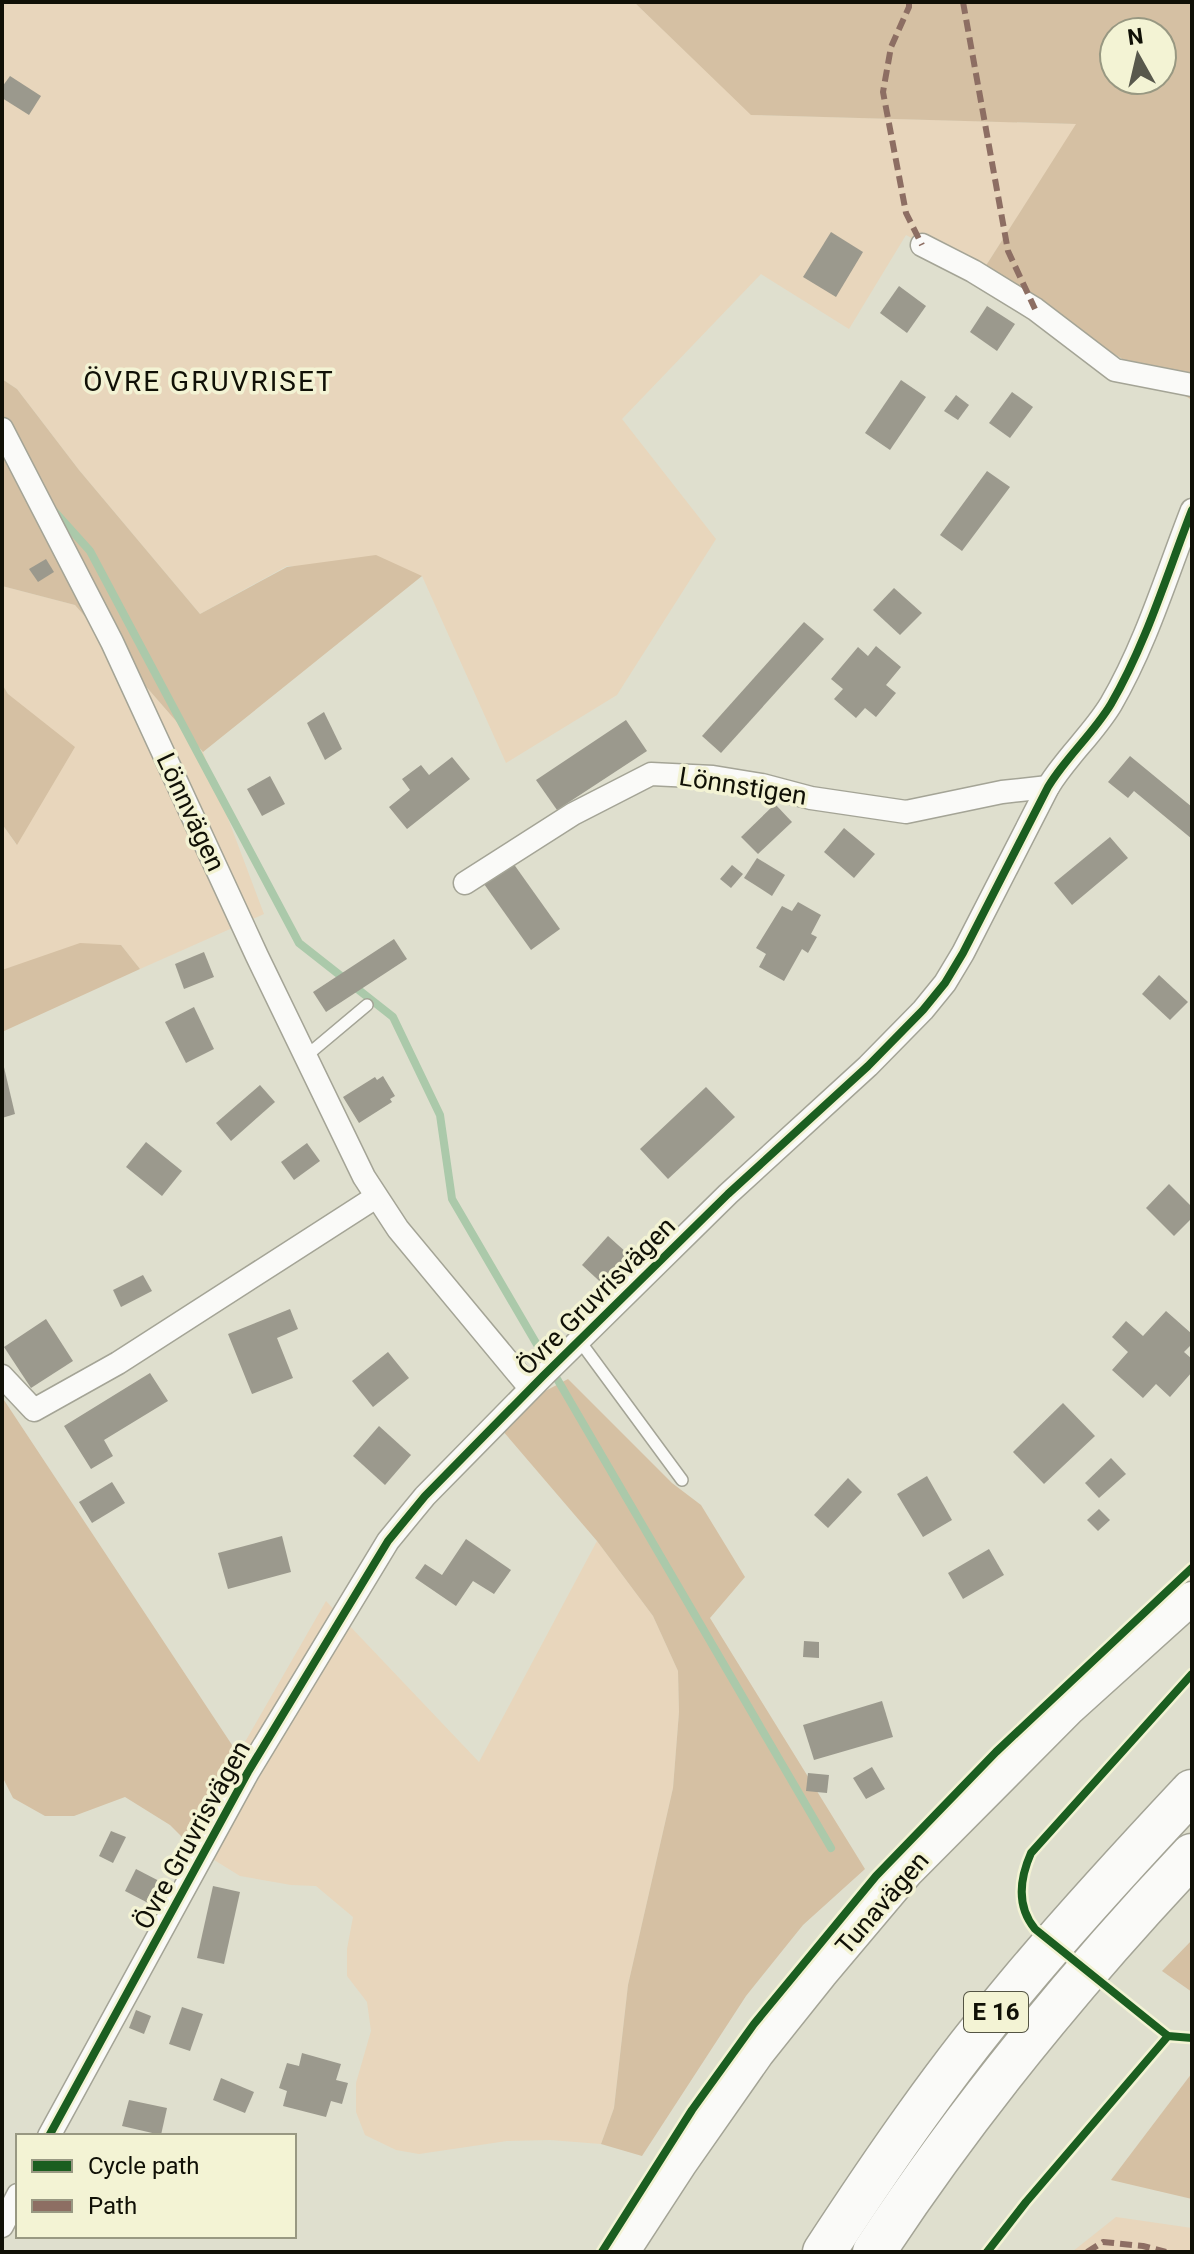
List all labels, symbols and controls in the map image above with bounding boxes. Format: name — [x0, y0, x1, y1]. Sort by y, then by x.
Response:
north arrow — [1098, 16, 1178, 96]
text: N — [1126, 23, 1145, 50]
district label: ÖVRE GRUVRISET — [83, 365, 335, 398]
street label: Lönnvägen — [151, 748, 231, 876]
street label: Lönnstigen — [677, 761, 809, 811]
street label: Övre Gruvrisvägen — [511, 1211, 681, 1381]
street label: Övre Gruvrisvägen — [128, 1736, 256, 1934]
street label: Tunavägen — [829, 1846, 935, 1960]
road number: E 16 — [964, 1992, 1028, 2032]
legend — [16, 2134, 296, 2238]
text: Cycle path — [88, 2152, 200, 2180]
text: Path — [88, 2192, 137, 2220]

